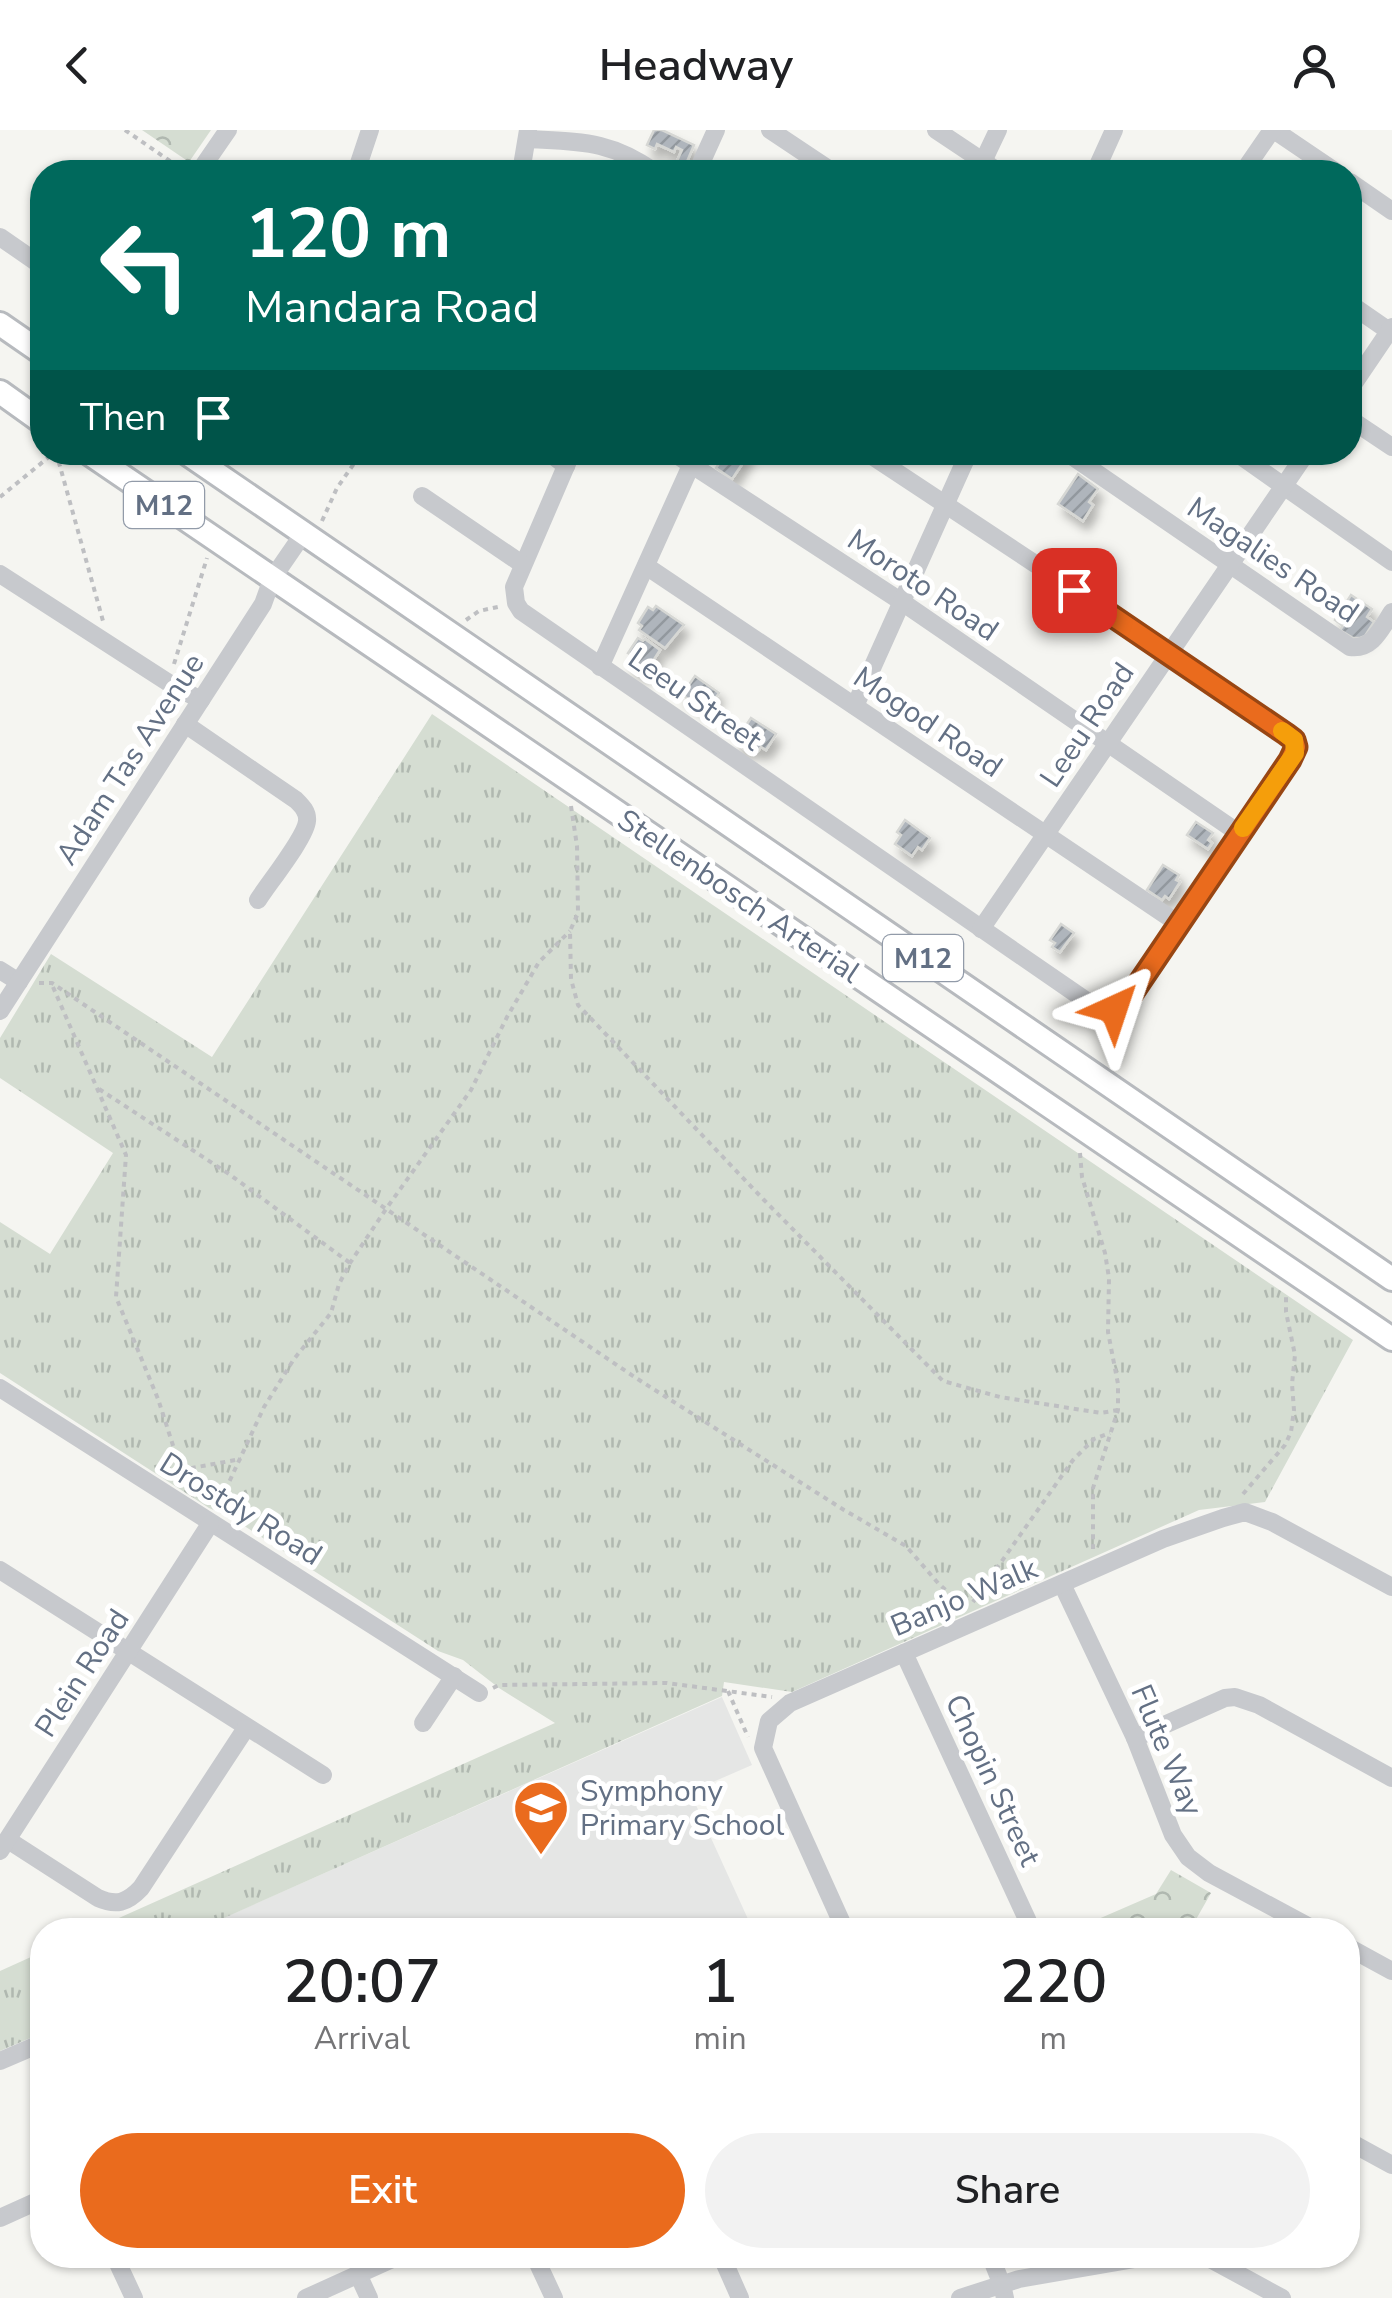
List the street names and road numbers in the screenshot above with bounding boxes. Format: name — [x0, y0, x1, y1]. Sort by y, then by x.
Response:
road number: M12 — [124, 482, 204, 528]
street label: Magalies Road — [1179, 488, 1367, 633]
street label: Moroto Road — [839, 520, 1006, 651]
street label: Leeu Street — [620, 638, 770, 761]
street label: Adam Tas Avenue — [47, 646, 214, 873]
street label: Leeu Road — [1031, 655, 1144, 796]
street label: Mogod Road — [845, 657, 1010, 787]
street label: Stellenbosch Arterial — [609, 800, 868, 993]
road number: M12 — [883, 935, 963, 981]
street label: Drostdy Road — [152, 1443, 330, 1576]
street label: Banjo Walk — [884, 1548, 1045, 1647]
street label: Plein Road — [26, 1601, 139, 1745]
street label: Flute Way — [1121, 1678, 1213, 1823]
street label: Chopin Street — [935, 1688, 1050, 1873]

